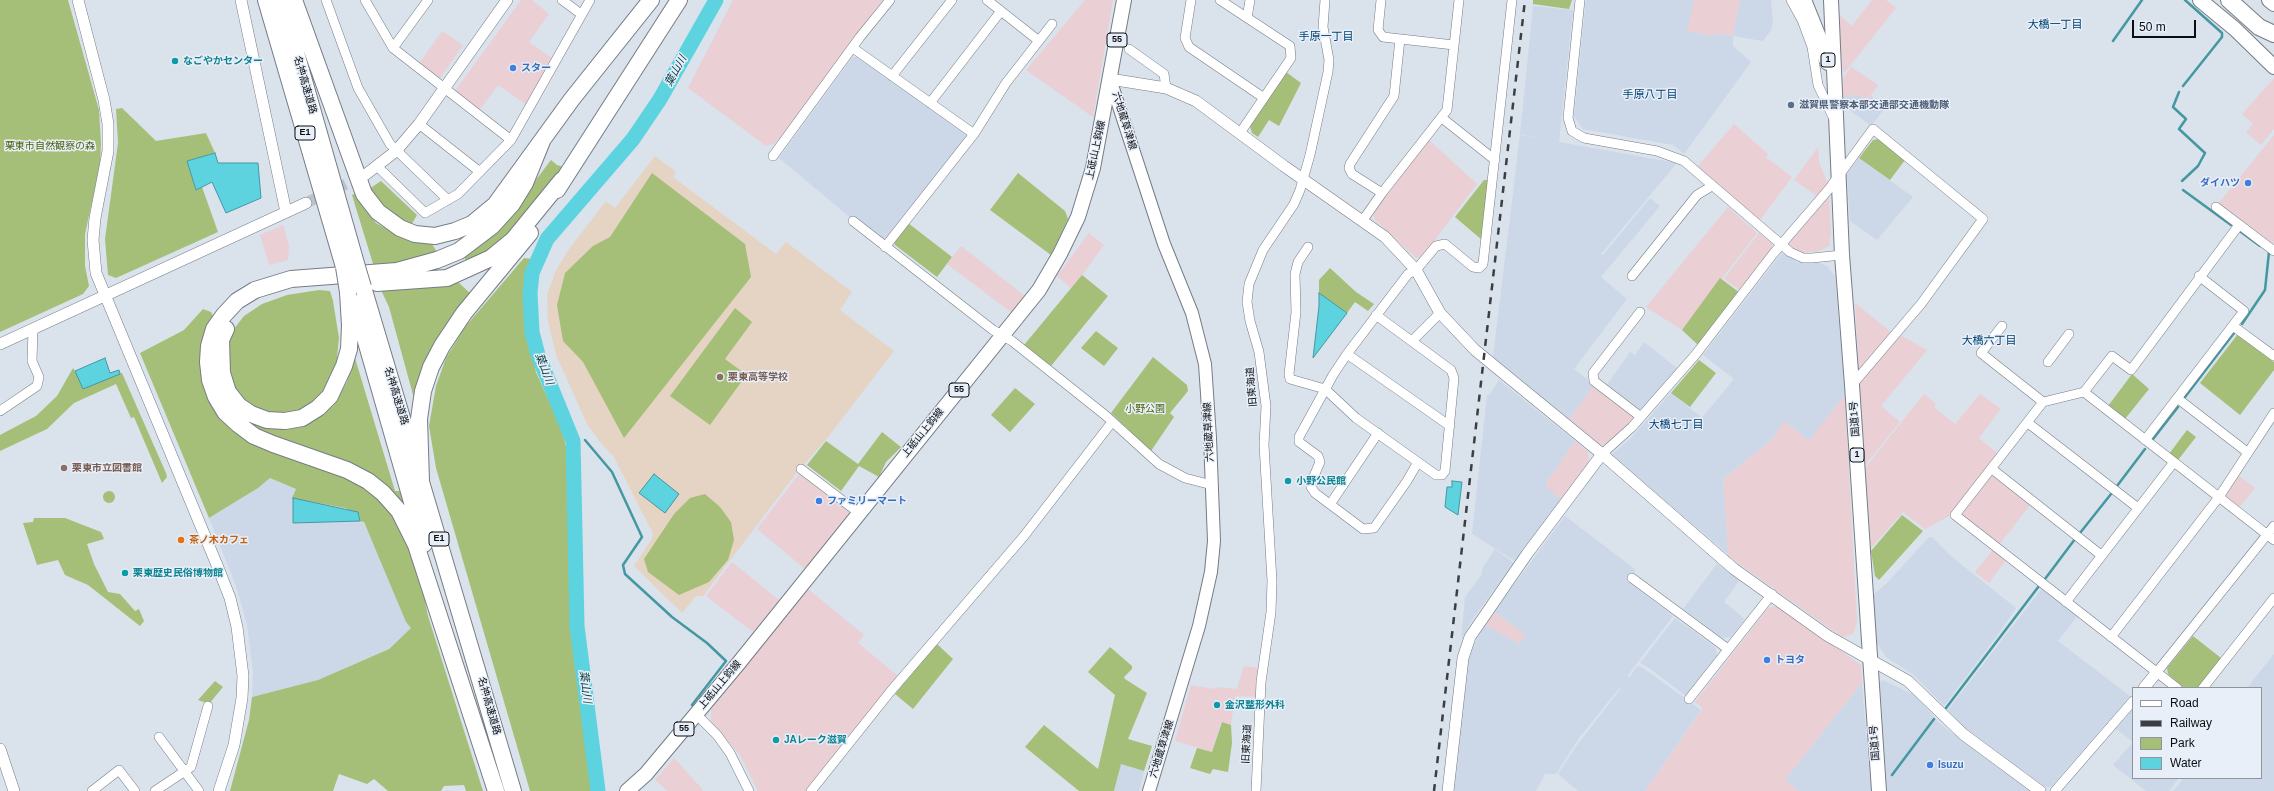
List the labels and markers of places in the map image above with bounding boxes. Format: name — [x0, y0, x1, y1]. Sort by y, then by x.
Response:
place label: なごやかセンター — [183, 55, 263, 67]
marker: なごやかセンター — [170, 56, 180, 66]
place label: スター — [521, 62, 551, 74]
marker: スター — [508, 63, 518, 73]
place label: 滋賀県警察本部交通部交通機動隊 — [1799, 99, 1949, 111]
marker: 滋賀県警察本部交通部交通機動隊 — [1786, 100, 1796, 110]
place label: ダイハツ — [2200, 177, 2240, 189]
marker: ダイハツ — [2243, 178, 2253, 188]
place label: 栗東高等学校 — [728, 371, 788, 383]
marker: 栗東高等学校 — [715, 372, 725, 382]
place label: 栗東市立図書館 — [72, 462, 142, 474]
marker: 栗東市立図書館 — [59, 463, 69, 473]
place label: 小野公民館 — [1296, 475, 1346, 487]
marker: 小野公民館 — [1283, 476, 1293, 486]
place label: ファミリーマート — [827, 495, 907, 507]
marker: ファミリーマート — [814, 496, 824, 506]
place label: 茶ノ木カフェ — [189, 534, 249, 546]
marker: 茶ノ木カフェ — [176, 535, 186, 545]
place label: 栗東歴史民俗博物館 — [133, 567, 223, 579]
marker: 栗東歴史民俗博物館 — [120, 568, 130, 578]
place label: トヨタ — [1775, 654, 1805, 666]
marker: トヨタ — [1762, 655, 1772, 665]
place label: 金沢整形外科 — [1225, 699, 1285, 711]
marker: 金沢整形外科 — [1212, 700, 1222, 710]
place label: JAレーク滋賀 — [784, 734, 847, 746]
marker: JAレーク滋賀 — [771, 735, 781, 745]
place label: Isuzu — [1938, 759, 1964, 771]
marker: Isuzu — [1925, 760, 1935, 770]

